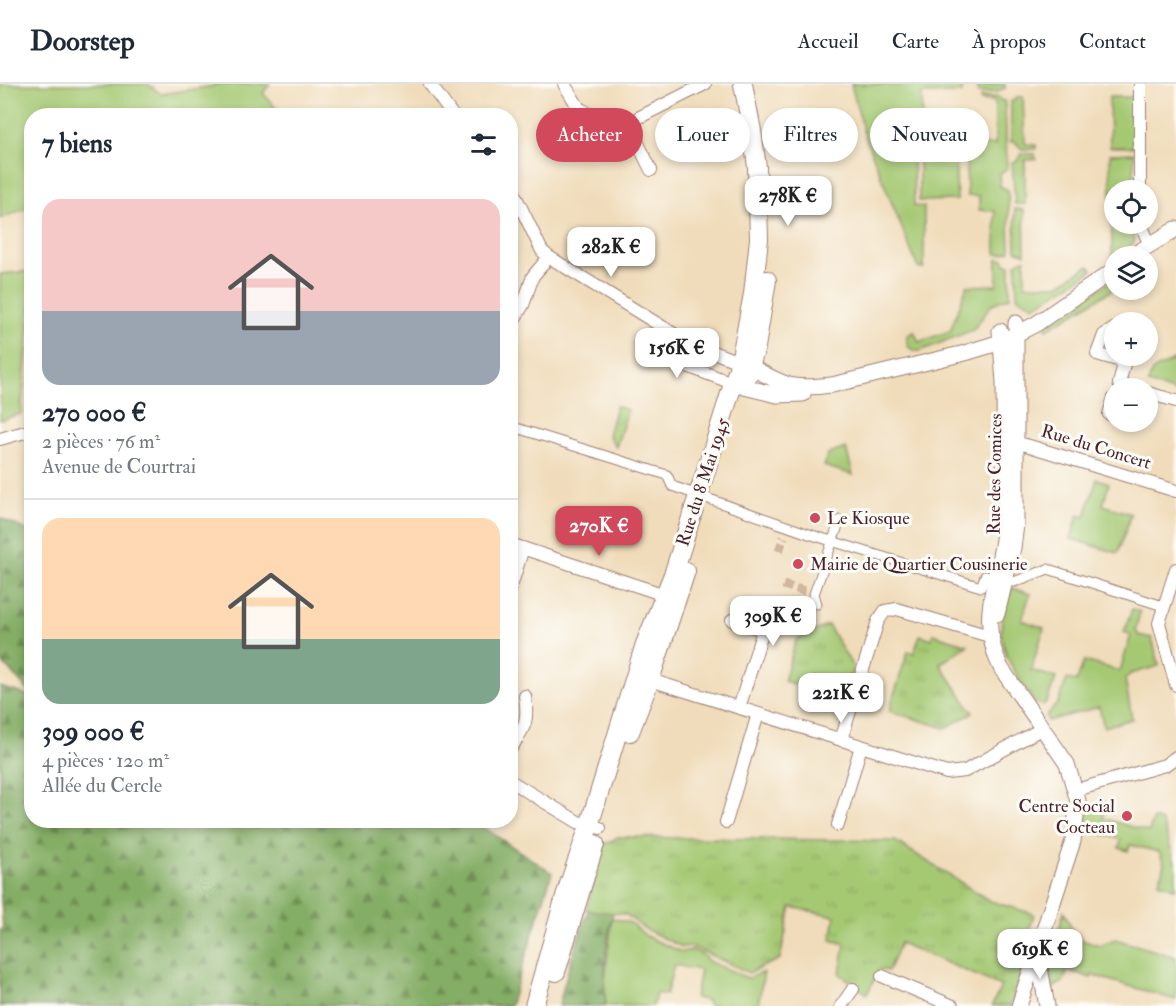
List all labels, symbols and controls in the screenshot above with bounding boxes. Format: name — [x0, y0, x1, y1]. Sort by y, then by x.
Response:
text: Doorstep — [30, 24, 135, 59]
text: Accueil — [798, 28, 859, 55]
text: Carte — [892, 28, 939, 55]
text: À propos — [972, 28, 1046, 55]
text: Contact — [1079, 28, 1146, 55]
chip: Acheter — [536, 108, 643, 162]
chip: Louer — [655, 108, 750, 162]
chip: Filtres — [762, 108, 858, 162]
chip: Nouveau — [870, 108, 989, 162]
text: 7 biens — [42, 128, 112, 160]
icon: filters — [467, 128, 500, 161]
pin: 278K € — [739, 176, 837, 227]
map controls — [1104, 180, 1158, 432]
button: locate — [1104, 180, 1158, 234]
text: 278K € — [759, 183, 817, 208]
pin: 282K € — [562, 227, 660, 278]
text: 282K € — [581, 234, 641, 259]
icon: home — [217, 238, 325, 346]
button: layers — [1104, 246, 1158, 300]
button: + — [1104, 312, 1158, 366]
pin: 156K € — [628, 328, 726, 379]
text: 156K € — [649, 335, 705, 360]
button: − — [1104, 378, 1158, 432]
text: 270 000 € — [42, 397, 146, 429]
street label: Rue des Comices — [982, 413, 1008, 535]
street label: Rue du 8 Mai 1945 — [671, 415, 735, 549]
street label: Rue du Concert — [1038, 419, 1154, 475]
text: 2 pièces · 76 m² — [42, 429, 160, 454]
text: Avenue de Courtrai — [42, 454, 196, 479]
pin: 270K € — [550, 506, 648, 557]
place label: Le Kiosque — [827, 507, 910, 530]
marker: Le Kiosque — [808, 511, 822, 525]
text: 270K € — [569, 513, 629, 538]
place label: Mairie de Quartier Cousinerie — [810, 553, 1028, 576]
icon: home — [217, 557, 325, 665]
marker: Mairie de Quartier Cousinerie — [791, 557, 805, 571]
pin: 309K € — [724, 596, 822, 647]
text: 309K € — [744, 603, 802, 628]
pin: 221K € — [792, 673, 890, 724]
text: 221K € — [812, 680, 870, 705]
text: 309 000 € — [42, 716, 145, 748]
text: 4 pièces · 120 m² — [42, 748, 169, 773]
text: Allée du Cercle — [42, 773, 162, 798]
place label: Centre Social Cocteau — [1019, 795, 1115, 839]
marker: Centre Social Cocteau — [1120, 809, 1134, 823]
pin: 619K € — [991, 929, 1089, 980]
text: 619K € — [1011, 936, 1069, 961]

